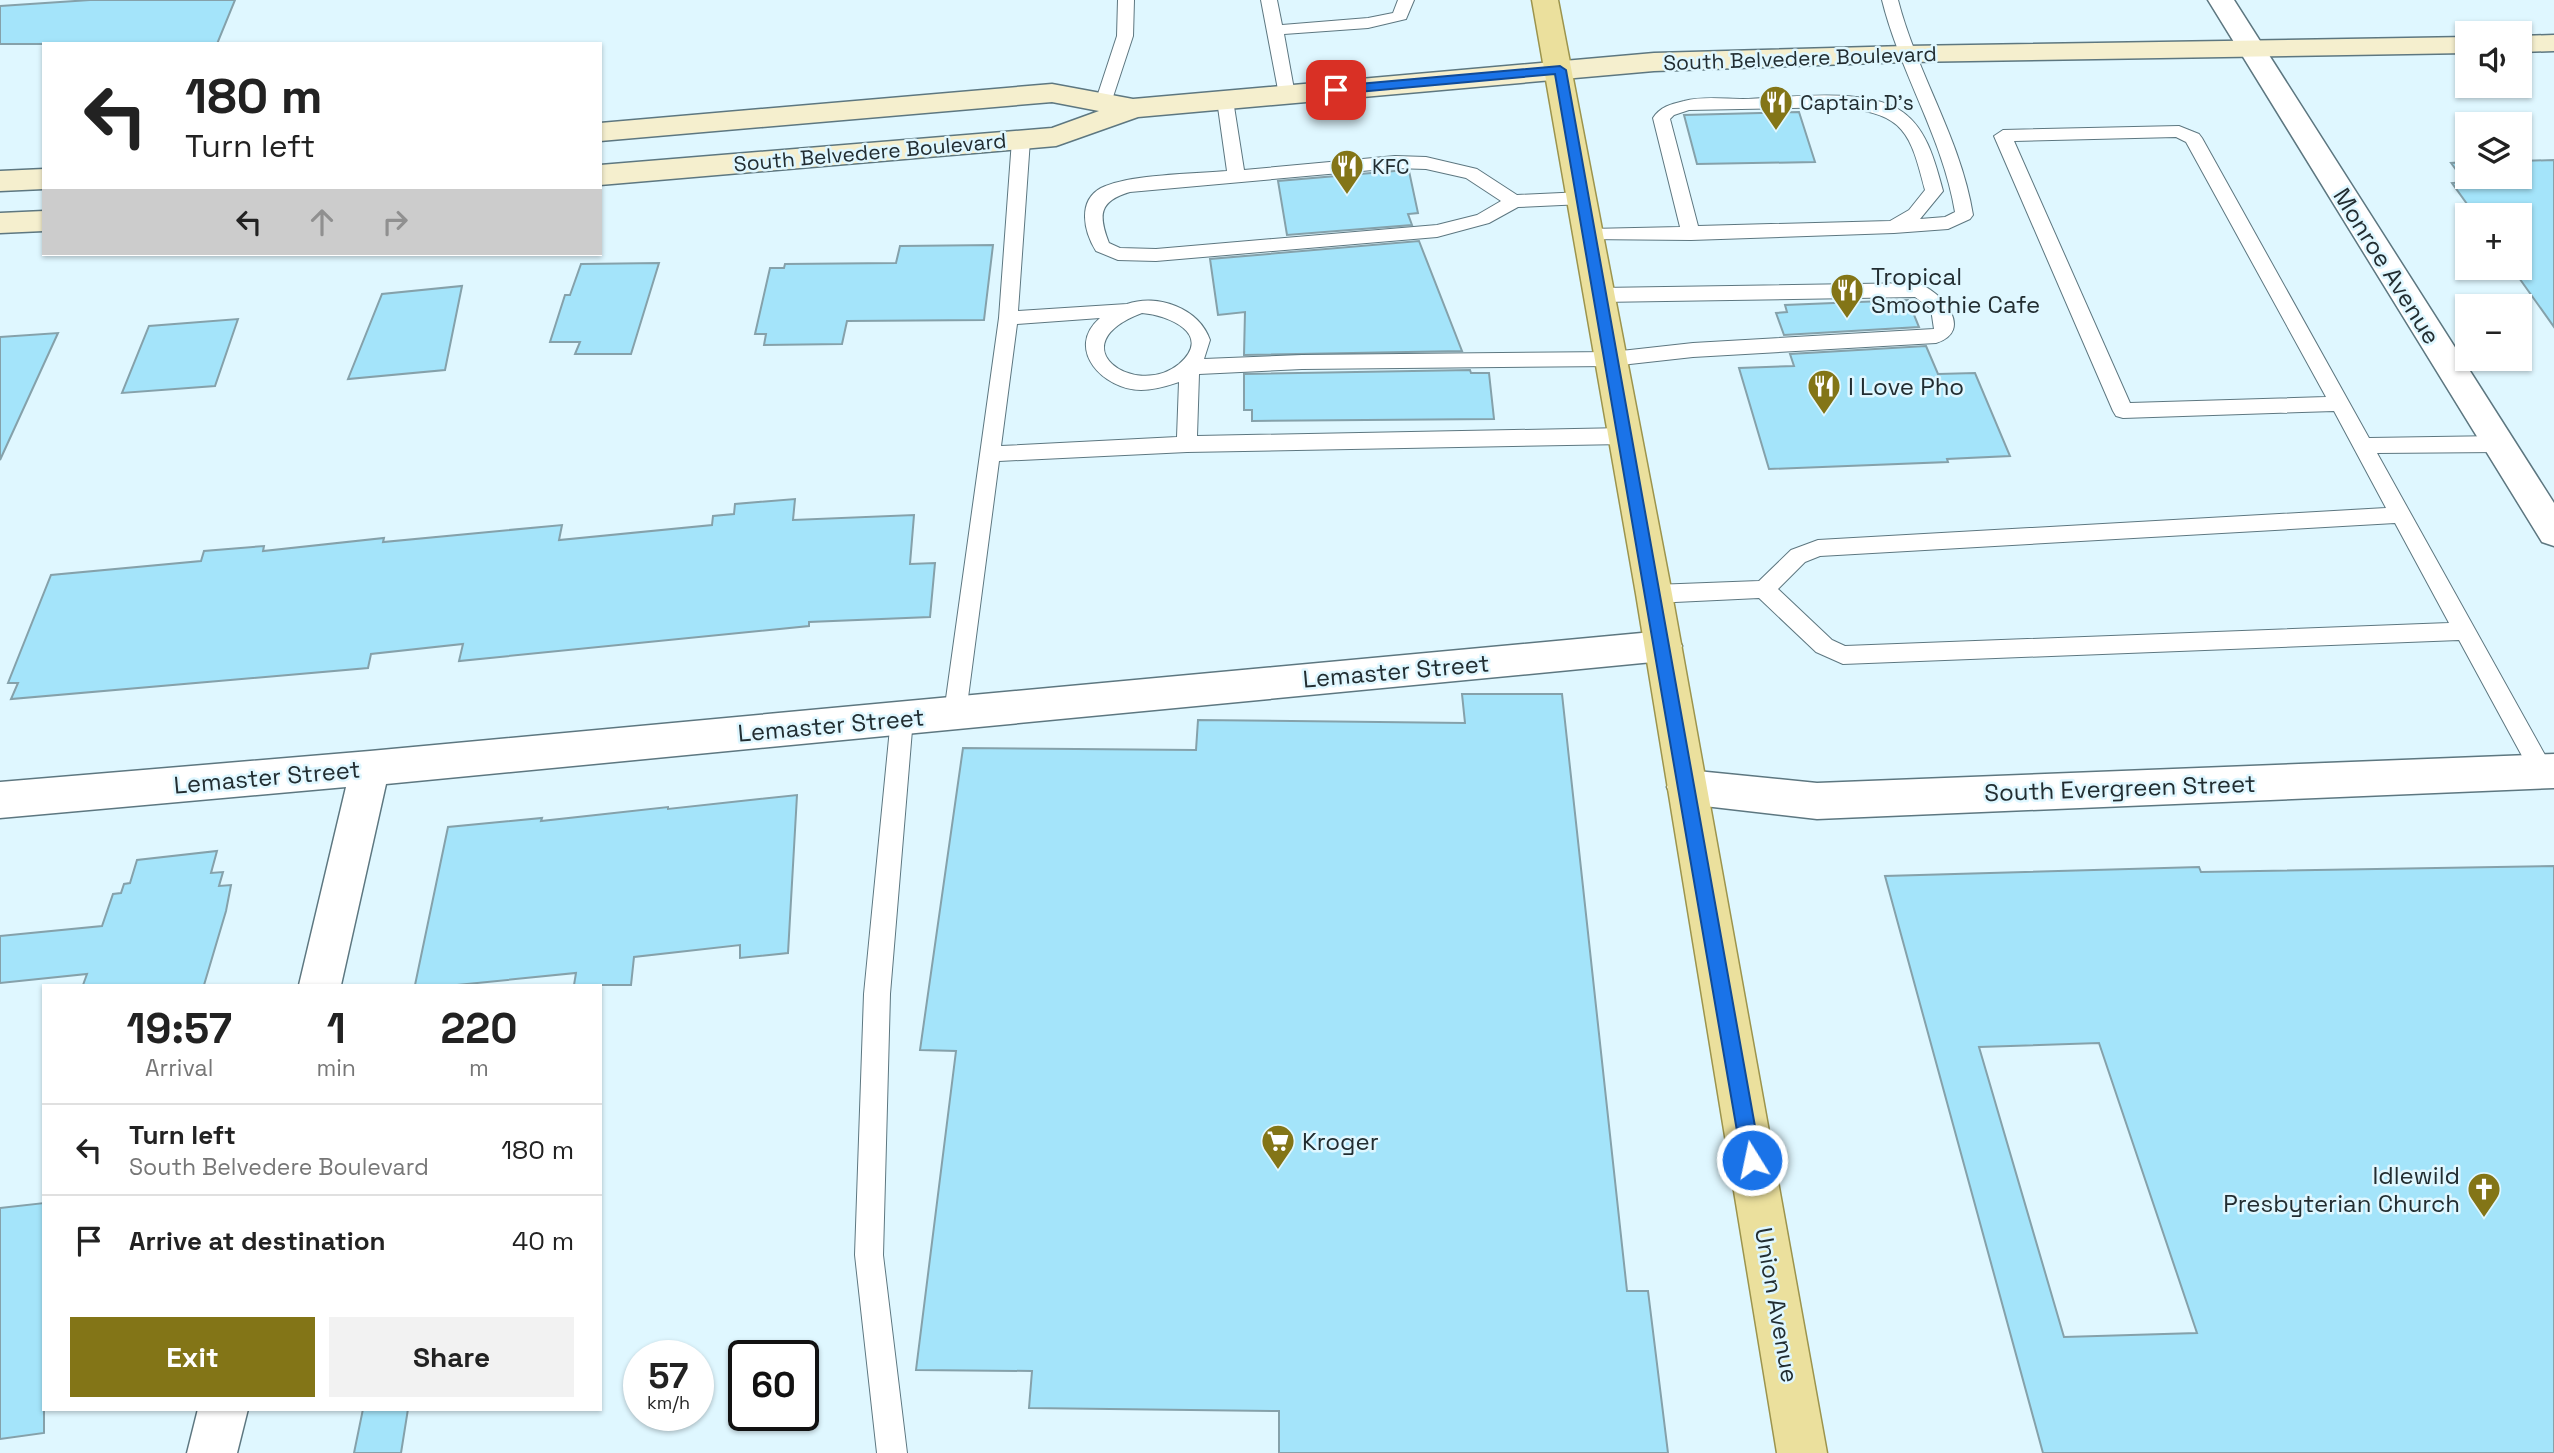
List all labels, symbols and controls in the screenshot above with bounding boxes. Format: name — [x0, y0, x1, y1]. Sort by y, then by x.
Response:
map controls — [2455, 21, 2532, 371]
button: sound — [2455, 21, 2532, 98]
street label: South Belvedere Boulevard — [1663, 40, 1937, 76]
pin — [1306, 60, 1366, 120]
text: 180 m — [185, 65, 323, 127]
icon: left — [70, 70, 161, 161]
icon: arrive — [1317, 71, 1355, 109]
restaurant icon: Captain D's — [1757, 83, 1795, 132]
place label: Captain D's — [1800, 89, 1914, 116]
button: layers — [2455, 112, 2532, 189]
text: Turn left — [185, 126, 315, 166]
street label: South Belvedere Boulevard — [732, 127, 1008, 177]
restaurant icon: KFC — [1328, 147, 1366, 196]
place label: KFC — [1372, 153, 1409, 180]
street label: Monroe Avenue — [2327, 182, 2447, 350]
icon: left — [230, 203, 268, 241]
icon: ahead — [303, 203, 341, 241]
icon: right — [376, 203, 414, 241]
button: + — [2455, 203, 2532, 280]
place label: Tropical Smoothie Cafe — [1871, 261, 2040, 320]
restaurant icon: Tropical Smoothie Cafe — [1828, 271, 1866, 320]
button: − — [2455, 294, 2532, 371]
restaurant icon: I Love Pho — [1805, 367, 1843, 416]
place label: I Love Pho — [1848, 371, 1964, 402]
street label: Lemaster Street — [1301, 647, 1491, 695]
street label: Lemaster Street — [736, 701, 926, 749]
street label: Lemaster Street — [172, 753, 362, 801]
street label: South Evergreen Street — [1984, 768, 2256, 808]
text: 19:57 — [126, 1002, 232, 1055]
text: 1 — [327, 1002, 346, 1055]
text: 220 — [440, 1002, 518, 1055]
text: Arrival — [145, 1053, 213, 1083]
text: min — [316, 1053, 356, 1083]
text: m — [469, 1053, 489, 1083]
text: Turn left — [129, 1118, 236, 1152]
supermarket icon: Kroger — [1259, 1122, 1297, 1171]
position arrow — [1715, 1123, 1789, 1197]
place label: Kroger — [1302, 1126, 1379, 1157]
icon: left — [70, 1131, 108, 1169]
text: 180 m — [501, 1133, 574, 1167]
text: South Belvedere Boulevard — [129, 1152, 429, 1182]
place label: Idlewild Presbyterian Church — [2223, 1160, 2460, 1219]
church icon: Idlewild Presbyterian Church — [2465, 1170, 2503, 1219]
icon: arrive — [70, 1222, 108, 1260]
text: Arrive at destination — [129, 1224, 386, 1258]
text: 40 m — [512, 1224, 574, 1258]
street label: Union Avenue — [1748, 1225, 1806, 1385]
button: Exit — [70, 1317, 315, 1397]
button: Share — [329, 1317, 574, 1397]
speed limit sign: 60 — [728, 1340, 819, 1431]
text: 57 — [649, 1354, 688, 1398]
text: km/h — [647, 1391, 690, 1414]

